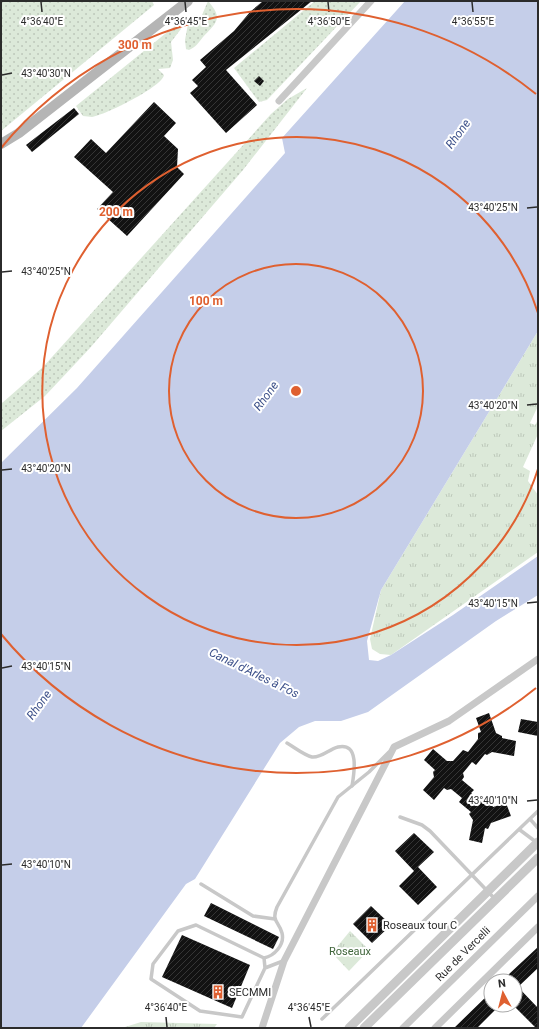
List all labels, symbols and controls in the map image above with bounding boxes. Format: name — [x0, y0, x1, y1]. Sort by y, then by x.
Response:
text: 4°36'40"E — [21, 16, 64, 27]
text: 4°36'45"E — [165, 16, 208, 27]
text: 4°36'50"E — [308, 16, 351, 27]
text: 4°36'55"E — [452, 16, 495, 27]
text: 300 m — [118, 38, 152, 52]
text: 43°40'30"N — [21, 68, 71, 79]
water label: Rhone — [443, 117, 473, 151]
text: 43°40'25"N — [468, 202, 518, 213]
text: 200 m — [99, 205, 133, 219]
text: 43°40'25"N — [21, 266, 71, 277]
text: 100 m — [189, 294, 223, 308]
water label: Rhone — [251, 379, 281, 413]
centre of rings — [289, 384, 303, 398]
text: 43°40'20"N — [468, 400, 518, 411]
text: 43°40'20"N — [21, 463, 71, 474]
text: 43°40'15"N — [468, 598, 518, 609]
water label: Canal d'Arles à Fos — [207, 645, 301, 701]
text: 43°40'15"N — [21, 661, 71, 672]
water label: Rhone — [24, 688, 54, 722]
text: 43°40'10"N — [468, 795, 518, 806]
text: 43°40'10"N — [21, 859, 71, 870]
building icon: Roseaux tour C — [364, 917, 380, 933]
place label: Roseaux tour C — [383, 919, 457, 932]
street label: Rue de Vercelli — [433, 924, 493, 984]
park label: Roseaux — [329, 945, 372, 958]
north arrow — [483, 973, 523, 1013]
text: N — [497, 977, 507, 990]
building icon: SECMMI — [210, 984, 226, 1000]
place label: SECMMI — [229, 986, 271, 999]
text: 4°36'40"E — [145, 1002, 188, 1013]
text: 4°36'45"E — [288, 1002, 331, 1013]

